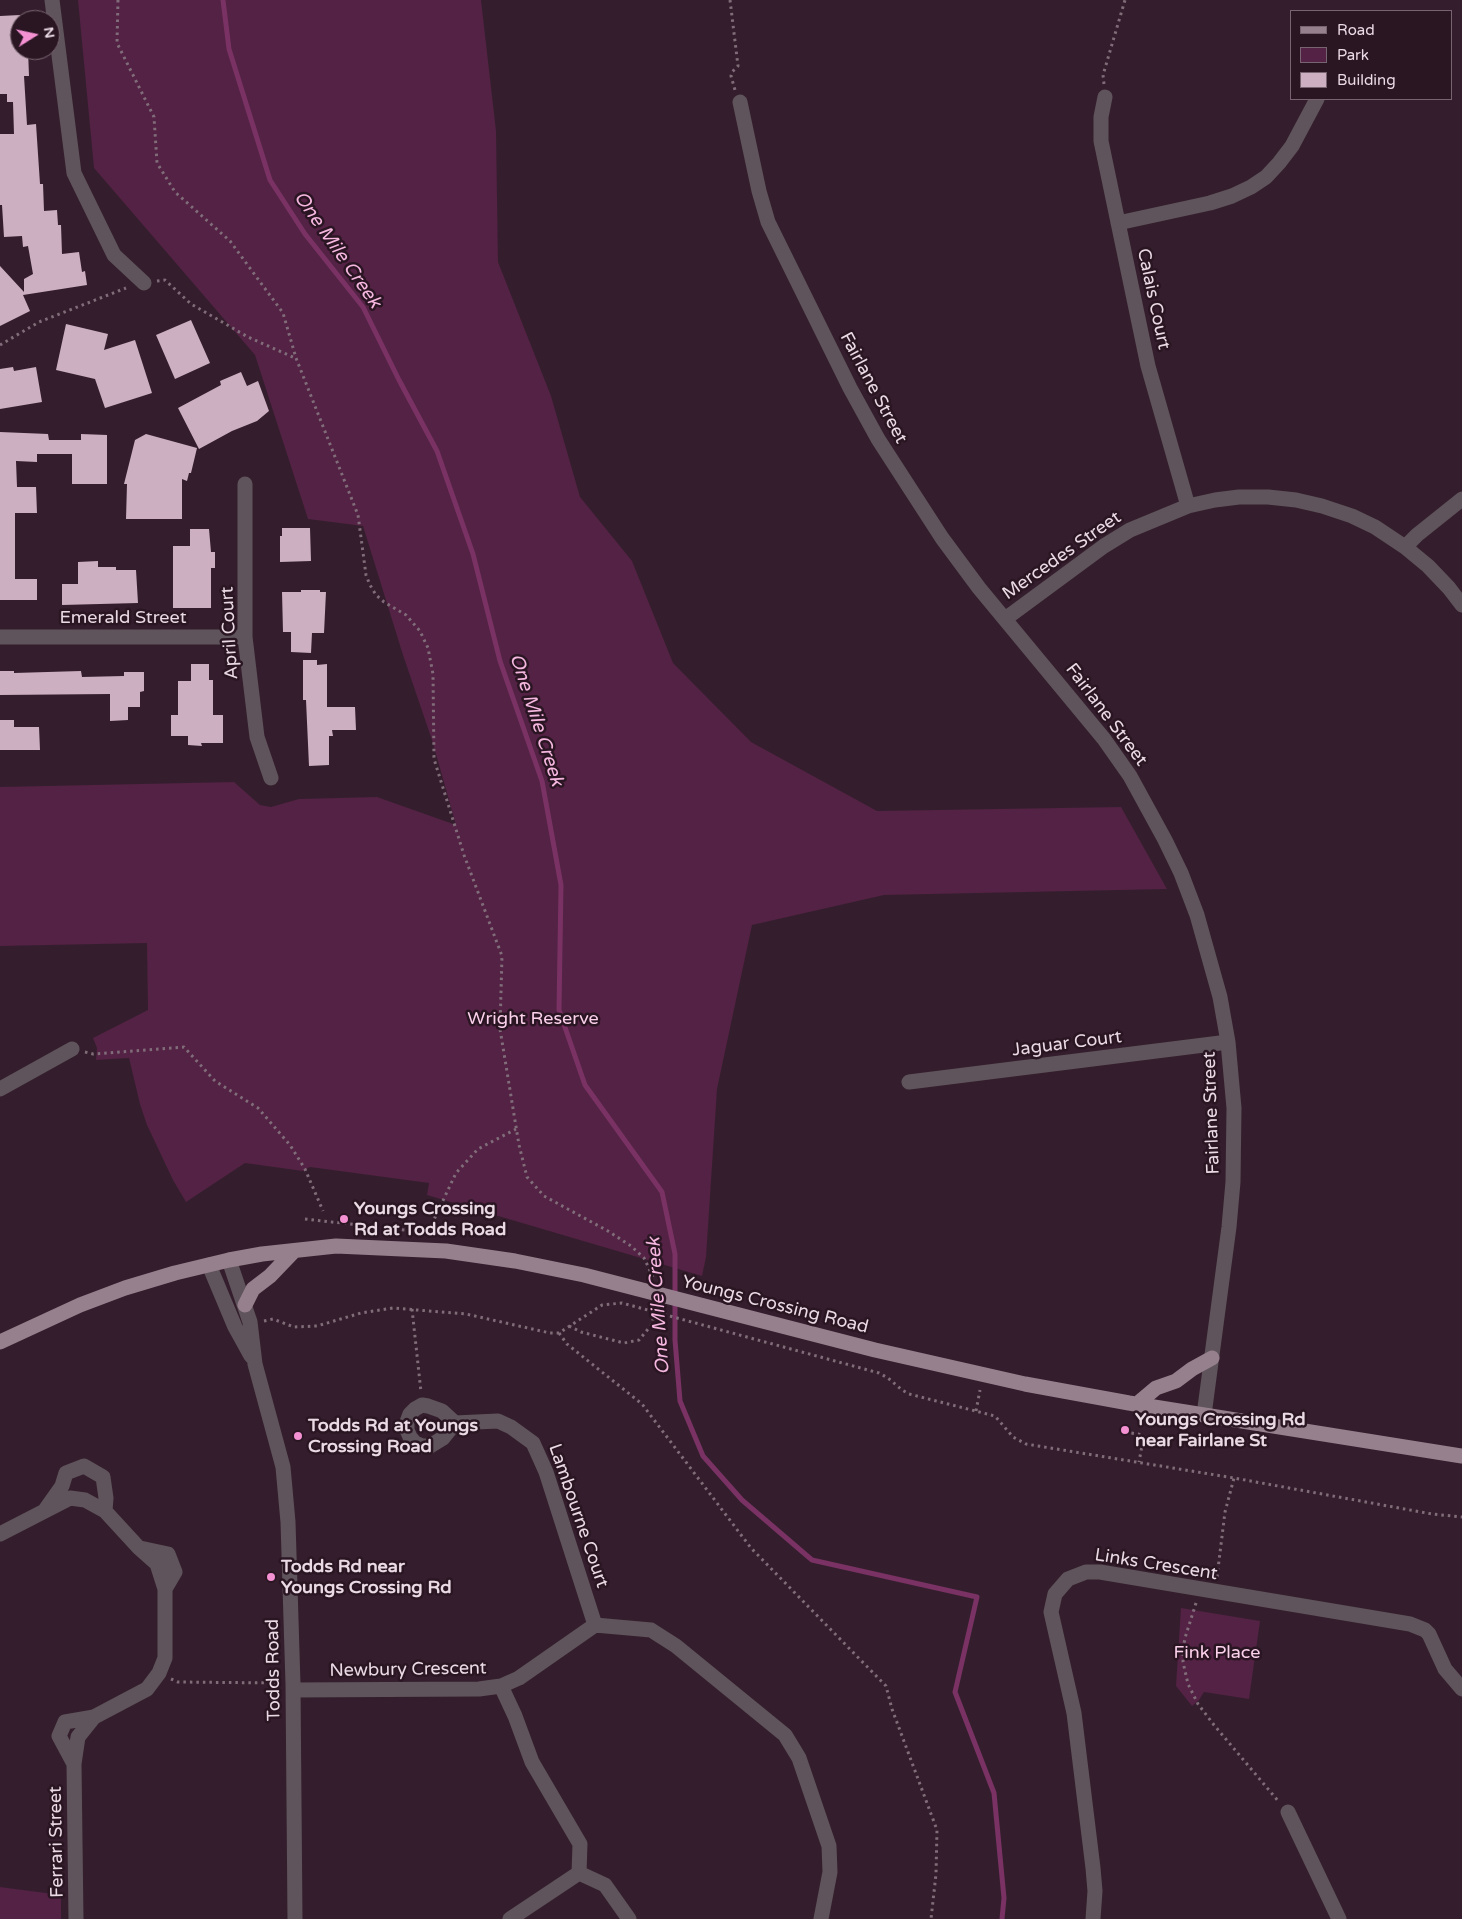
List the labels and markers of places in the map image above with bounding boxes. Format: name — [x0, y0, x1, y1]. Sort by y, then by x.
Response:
place label: Youngs Crossing Rd at Todds Road — [354, 1198, 506, 1240]
marker: Youngs Crossing Rd at Todds Road — [338, 1213, 350, 1225]
place label: Youngs Crossing Rd near Fairlane St — [1135, 1409, 1306, 1452]
place label: Todds Rd at Youngs Crossing Road — [308, 1415, 478, 1458]
marker: Youngs Crossing Rd near Fairlane St — [1119, 1424, 1131, 1436]
marker: Todds Rd at Youngs Crossing Road — [292, 1430, 304, 1442]
place label: Todds Rd near Youngs Crossing Rd — [281, 1556, 452, 1598]
marker: Todds Rd near Youngs Crossing Rd — [265, 1571, 277, 1583]

